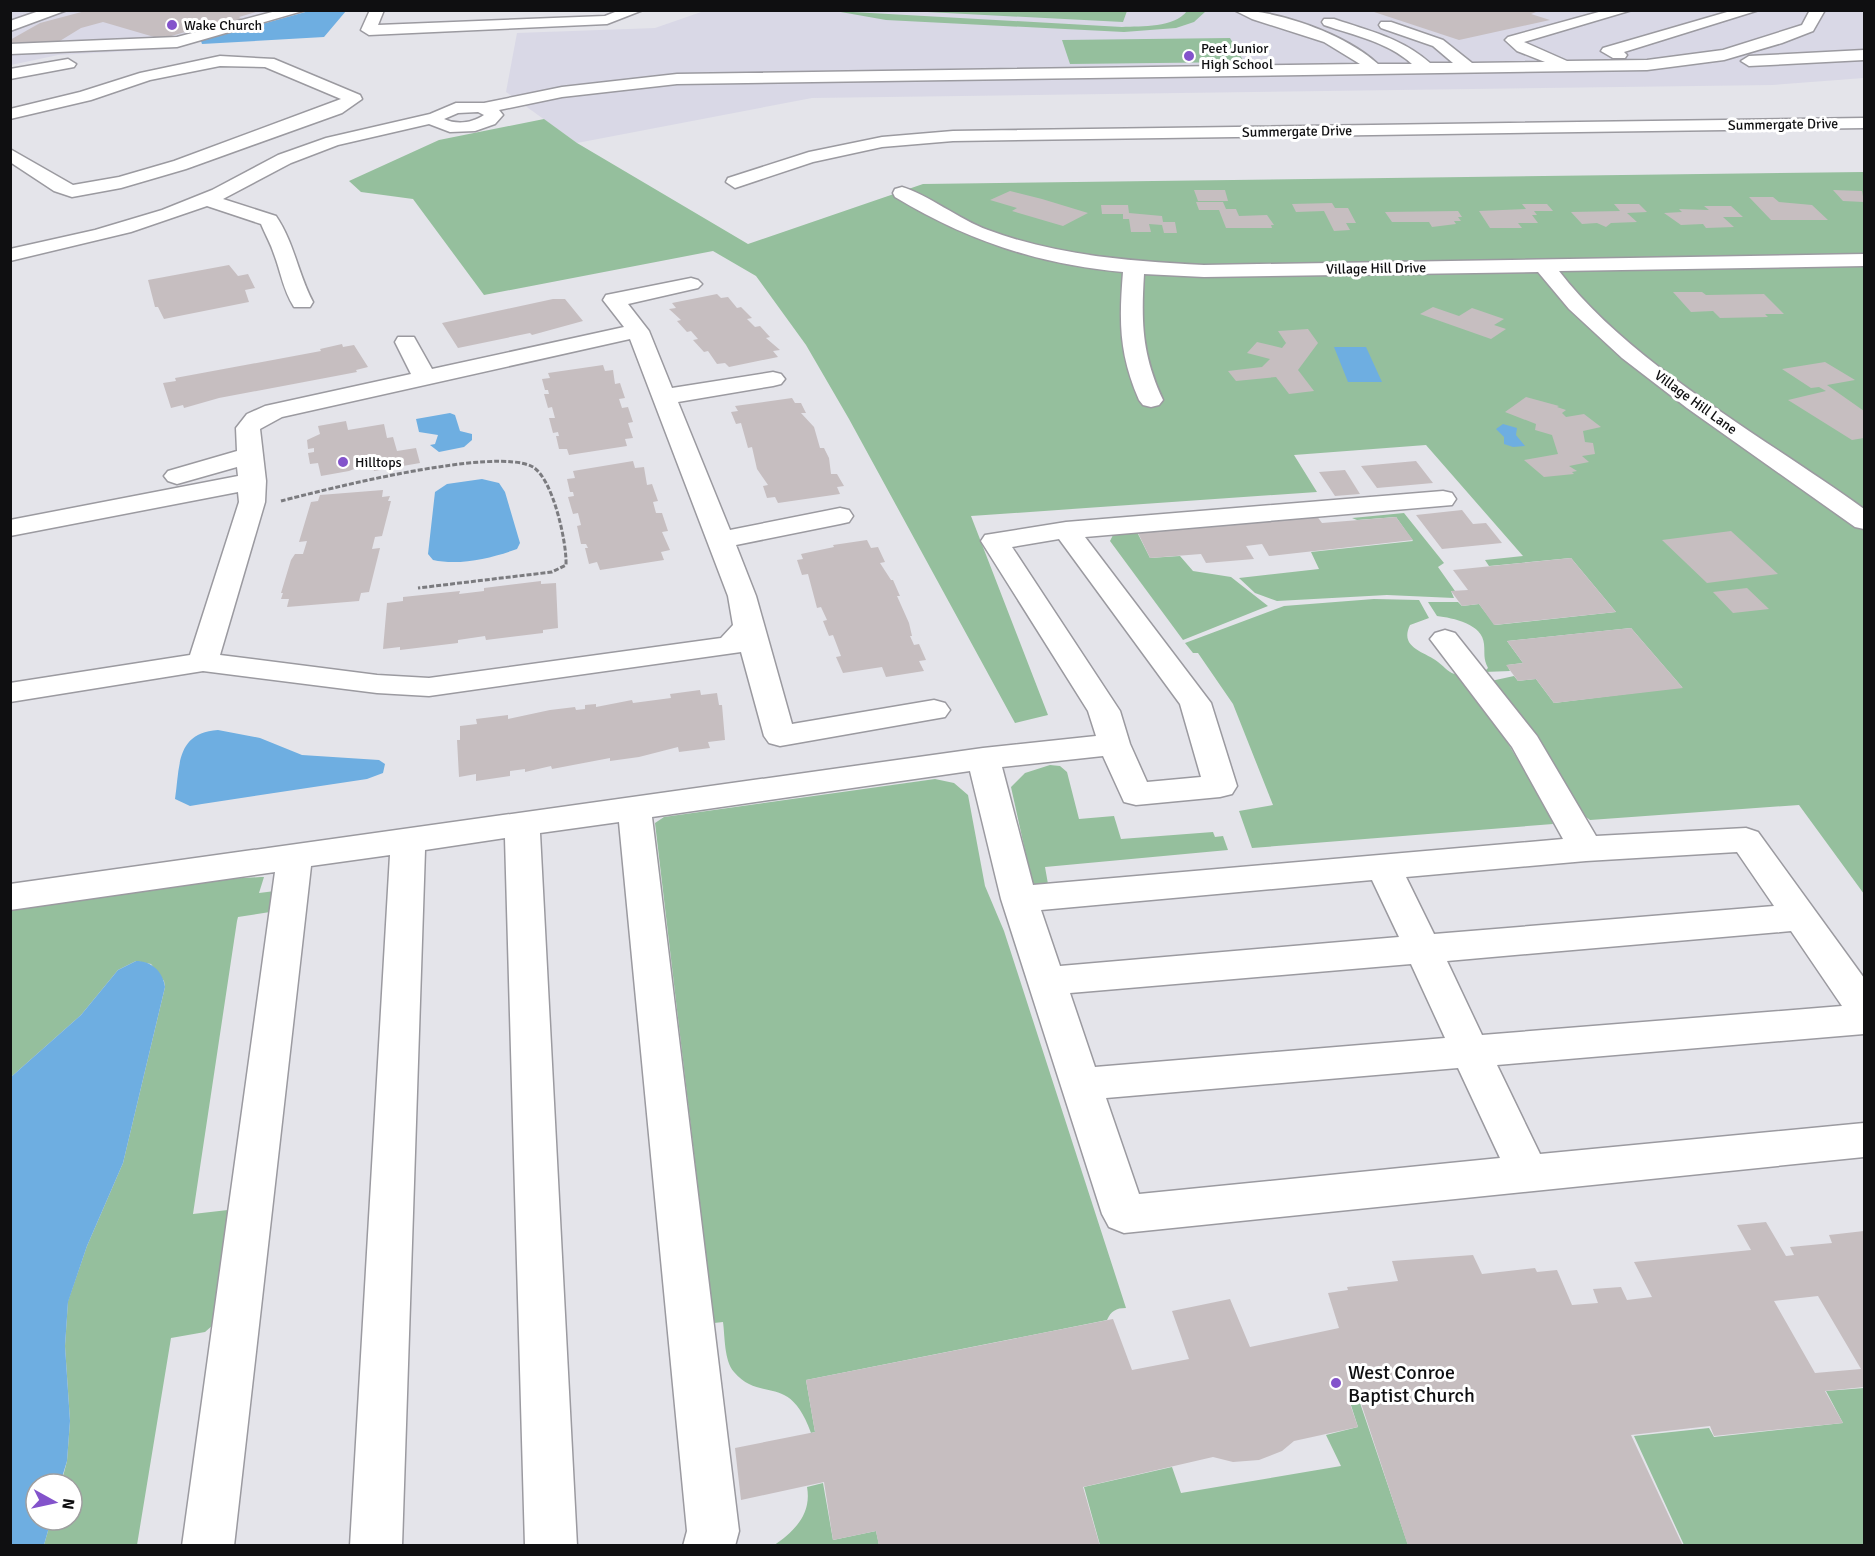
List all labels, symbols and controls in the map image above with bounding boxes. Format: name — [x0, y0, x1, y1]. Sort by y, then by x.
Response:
place label: Wake Church — [184, 17, 262, 34]
marker: Wake Church — [165, 18, 179, 32]
place label: Peet Junior High School — [1201, 40, 1273, 73]
marker: Peet Junior High School — [1182, 49, 1196, 63]
street label: Summergate Drive — [1728, 115, 1838, 134]
street label: Summergate Drive — [1242, 122, 1352, 141]
street label: Village Hill Drive — [1326, 259, 1426, 278]
street label: Village Hill Lane — [1651, 367, 1740, 438]
place label: Hilltops — [355, 454, 402, 471]
marker: Hilltops — [336, 455, 350, 469]
place label: West Conroe Baptist Church — [1348, 1360, 1475, 1408]
marker: West Conroe Baptist Church — [1329, 1376, 1343, 1390]
north arrow — [24, 1472, 84, 1532]
text: N — [57, 1497, 79, 1511]

